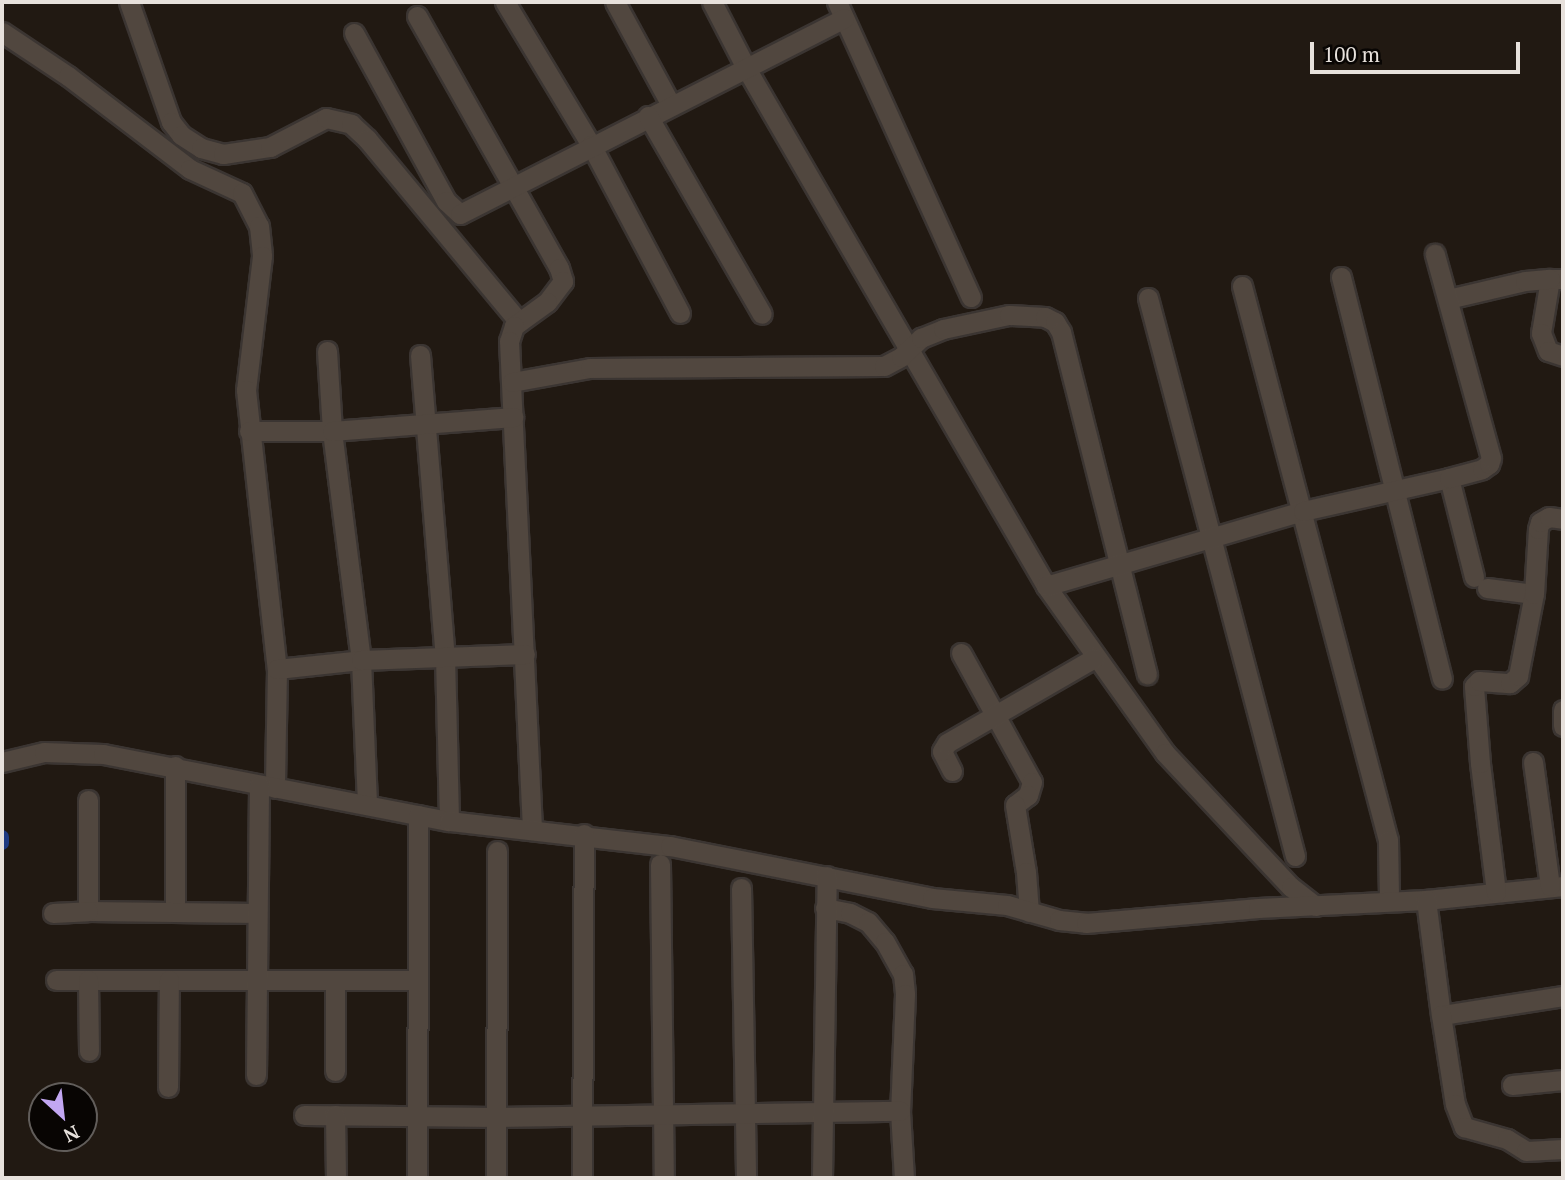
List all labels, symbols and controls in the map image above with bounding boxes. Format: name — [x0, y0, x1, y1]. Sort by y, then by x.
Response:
scale bar — [1313, 28, 1523, 72]
text: 100 m — [1323, 40, 1380, 68]
north arrow — [28, 1082, 98, 1152]
text: N — [60, 1120, 84, 1149]

